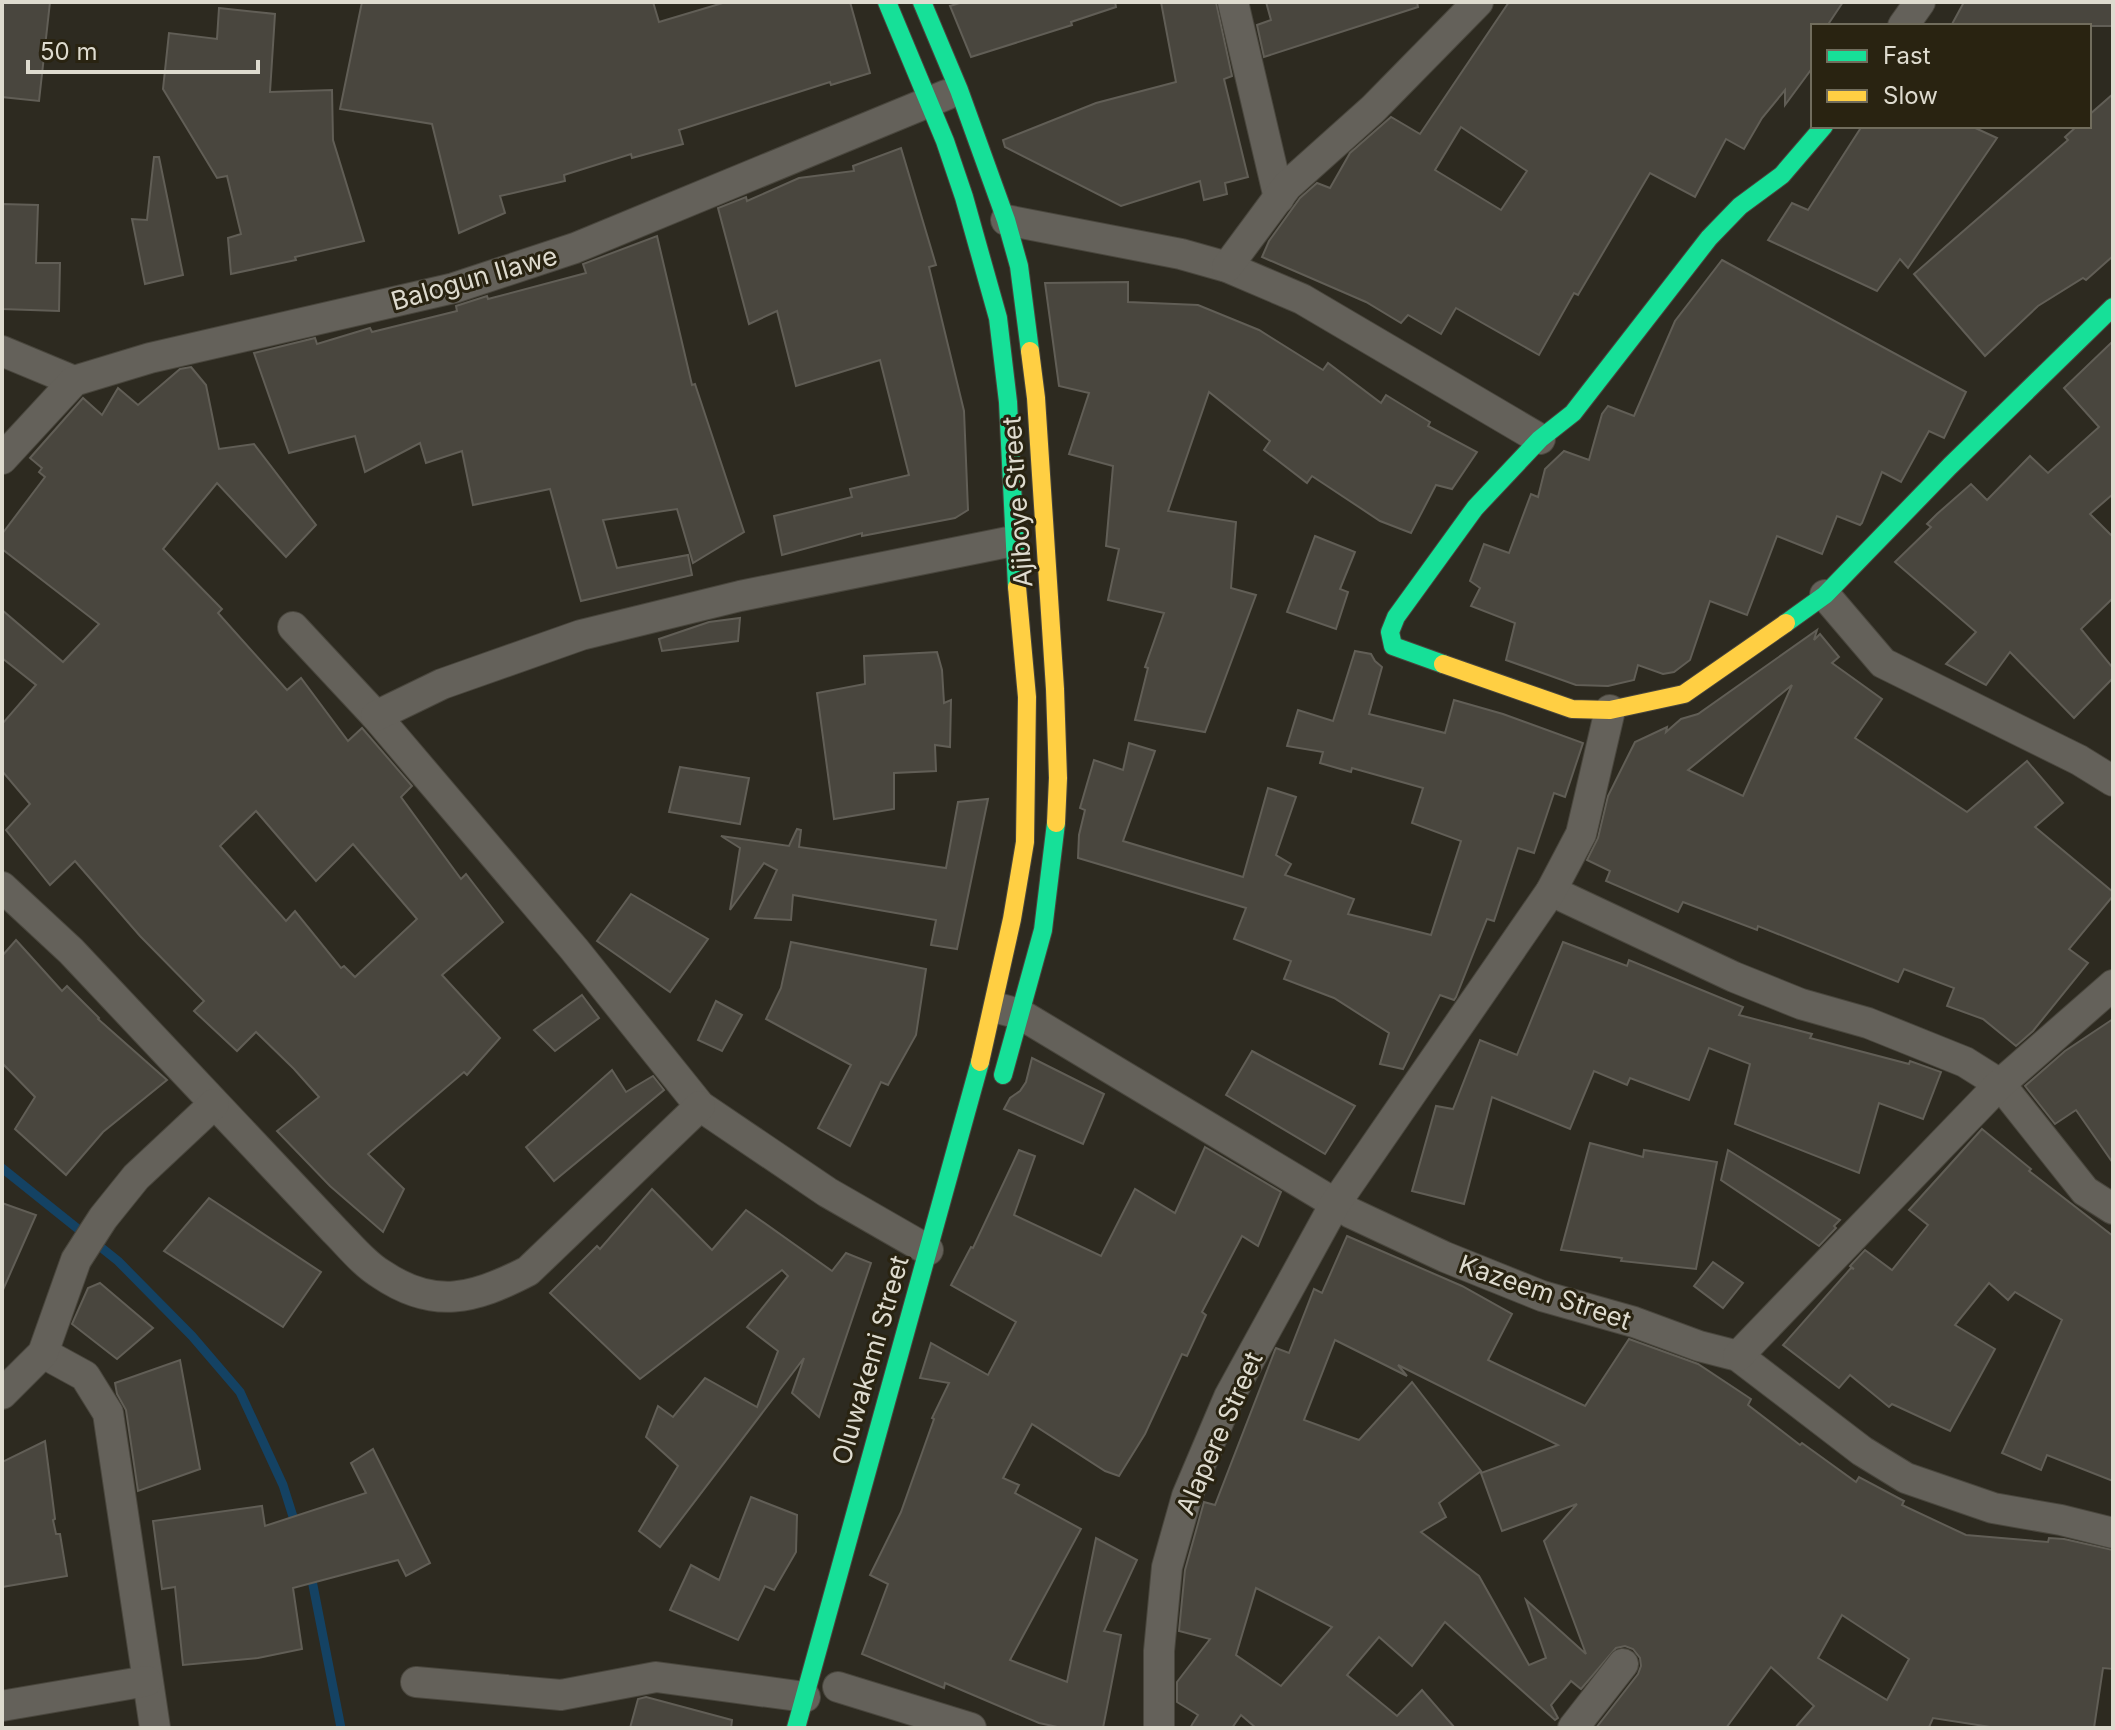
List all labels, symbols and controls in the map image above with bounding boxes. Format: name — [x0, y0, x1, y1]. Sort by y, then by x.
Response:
scale bar — [28, 24, 258, 74]
legend — [1811, 24, 2091, 128]
text: 50 m — [40, 37, 98, 66]
text: Fast — [1883, 41, 1931, 70]
text: Slow — [1883, 81, 1938, 110]
street label: Balogun Ilawe — [387, 239, 561, 317]
street label: Ajiboye Street — [996, 415, 1038, 589]
street label: Kazeem Street — [1455, 1248, 1635, 1336]
street label: Oluwakemi Street — [825, 1252, 915, 1468]
street label: Alapere Street — [1169, 1347, 1269, 1519]

